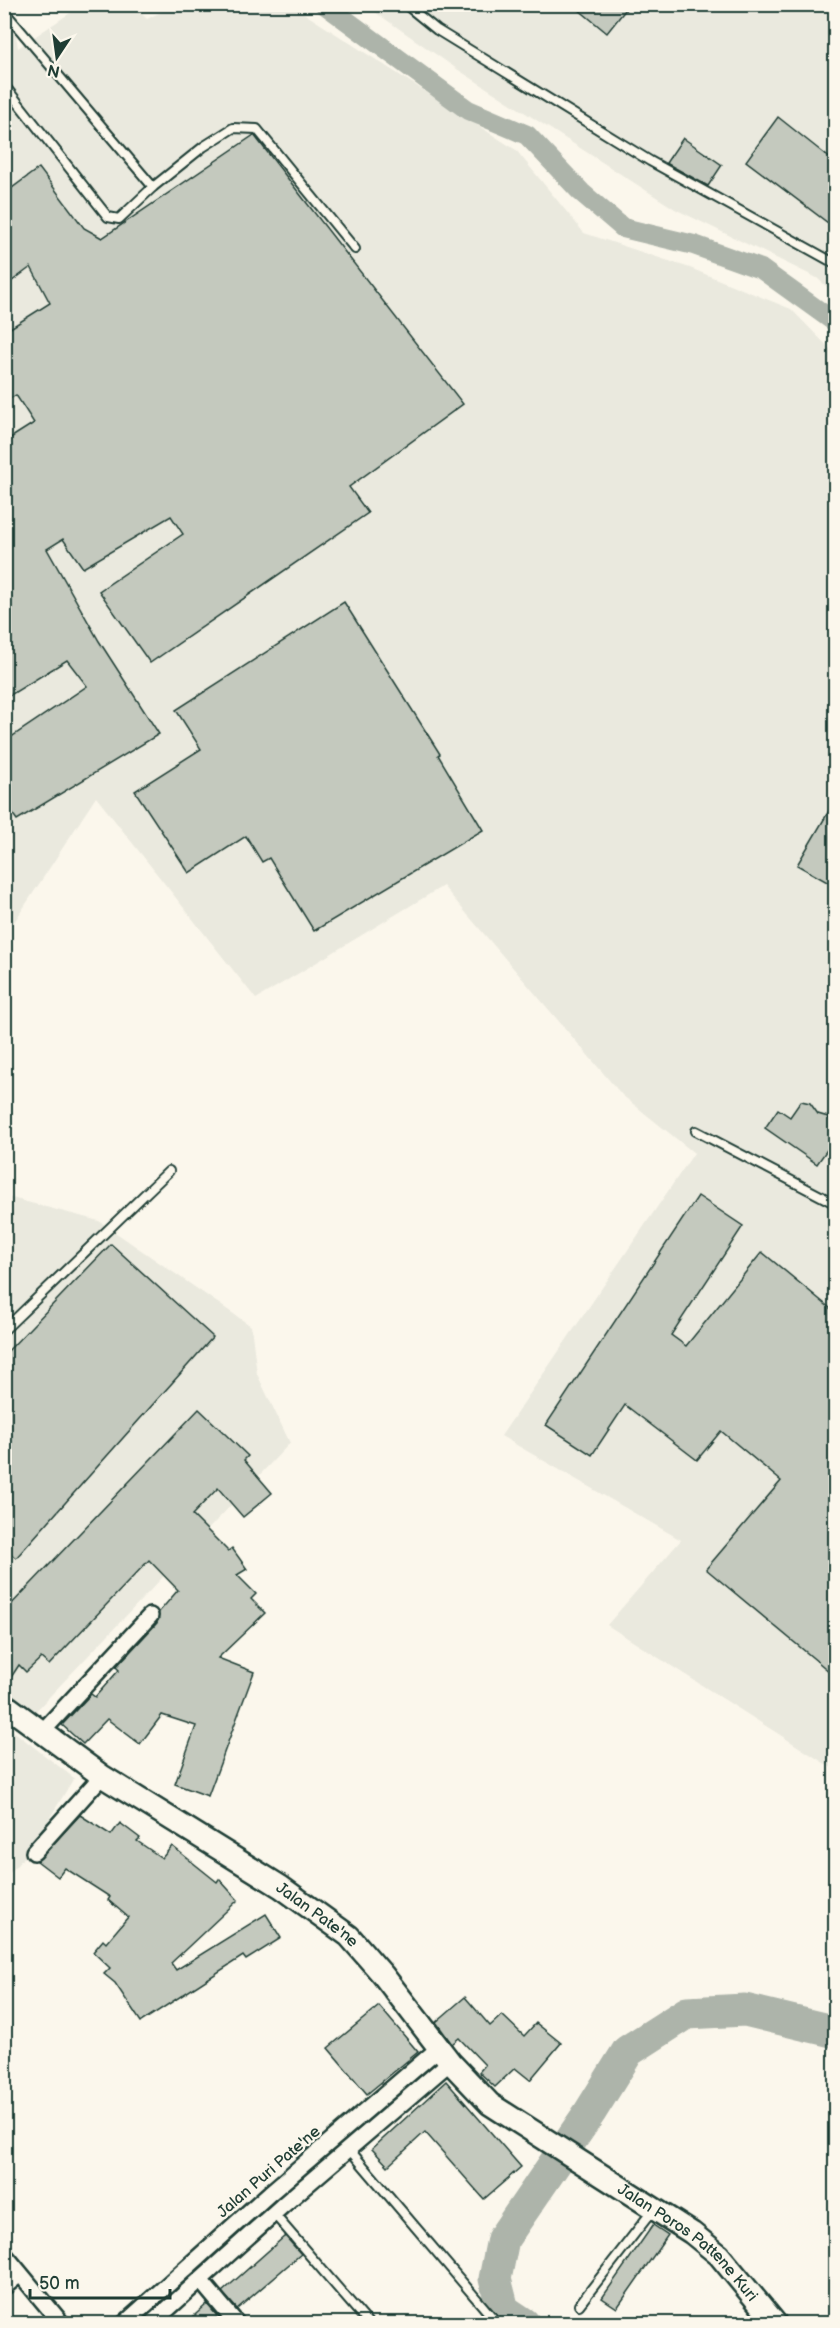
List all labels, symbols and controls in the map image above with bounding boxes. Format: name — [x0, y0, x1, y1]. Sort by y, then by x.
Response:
north arrow — [27, 27, 87, 87]
text: N — [46, 60, 62, 81]
street label: Jalan Pate'ne — [272, 1879, 362, 1952]
street label: Jalan Puri Pate'ne — [214, 2122, 325, 2222]
street label: Jalan Poros Pattene Kuri — [614, 2180, 761, 2306]
scale bar — [30, 2262, 170, 2300]
text: 50 m — [39, 2273, 80, 2294]

